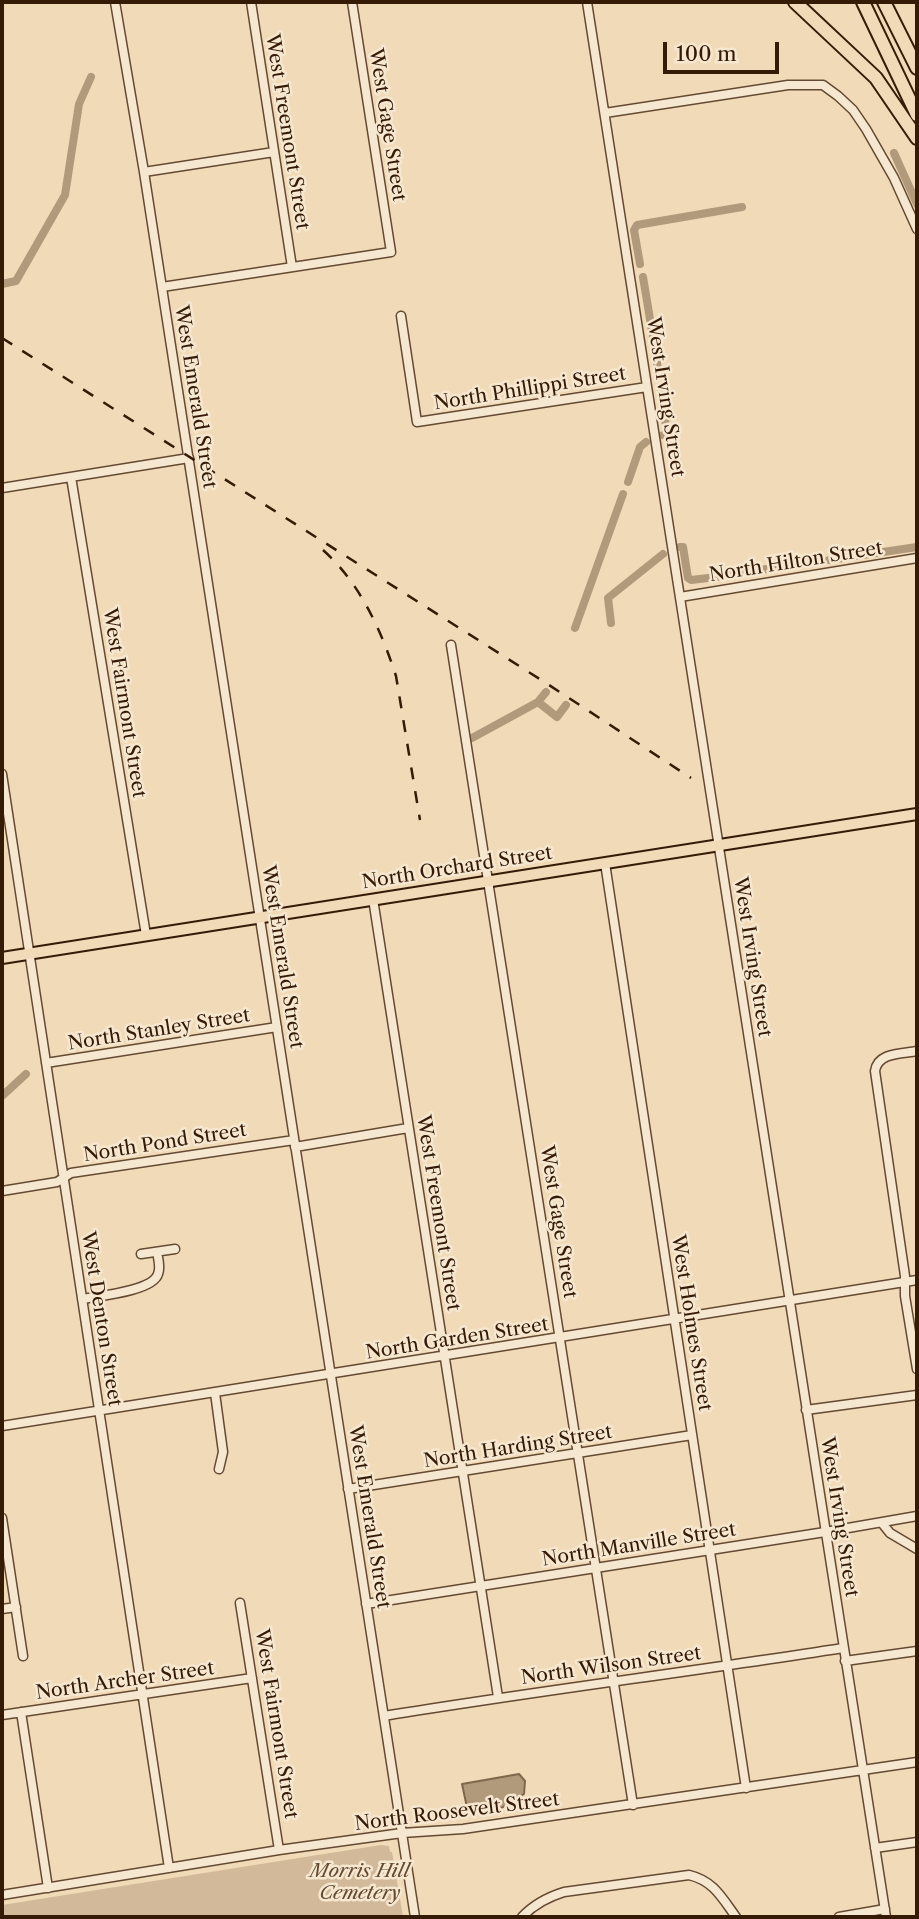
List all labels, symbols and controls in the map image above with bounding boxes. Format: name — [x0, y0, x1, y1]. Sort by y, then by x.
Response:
scale bar — [667, 28, 782, 72]
street label: West Freemont Street — [260, 32, 314, 232]
text: 100 m — [676, 41, 737, 66]
street label: West Gage Street — [364, 47, 410, 203]
street label: West Emerald Street — [169, 304, 221, 490]
street label: West Irving Street — [641, 315, 689, 479]
street label: North Phillippi Street — [432, 363, 628, 415]
street label: North Hilton Street — [708, 537, 884, 587]
street label: West Fairmont Street — [98, 606, 150, 800]
street label: North Orchard Street — [360, 842, 554, 894]
street label: West Emerald Street — [256, 864, 308, 1050]
street label: West Irving Street — [728, 875, 776, 1039]
street label: North Stanley Street — [66, 1004, 252, 1056]
street label: West Freemont Street — [411, 1113, 465, 1313]
street label: North Pond Street — [82, 1119, 248, 1167]
street label: West Gage Street — [535, 1144, 581, 1300]
street label: West Denton Street — [76, 1230, 126, 1408]
street label: West Holmes Street — [666, 1233, 716, 1413]
street label: North Garden Street — [364, 1313, 550, 1365]
street label: North Harding Street — [422, 1421, 614, 1473]
street label: West Emerald Street — [343, 1424, 395, 1610]
street label: West Irving Street — [815, 1435, 863, 1599]
street label: North Manville Street — [540, 1518, 738, 1572]
street label: West Fairmont Street — [250, 1627, 302, 1821]
street label: North Wilson Street — [520, 1642, 702, 1690]
street label: North Archer Street — [34, 1657, 216, 1705]
street label: North Roosevelt Street — [353, 1788, 561, 1836]
park label: Morris Hill Cemetery — [310, 1861, 410, 1905]

